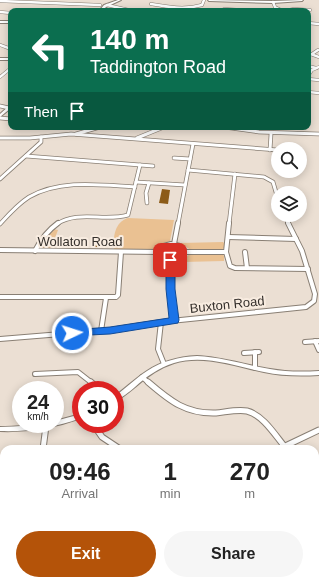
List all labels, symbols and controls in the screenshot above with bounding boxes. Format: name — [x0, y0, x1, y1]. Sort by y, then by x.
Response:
icon: left — [24, 24, 76, 76]
text: 140 m — [90, 24, 169, 55]
text: Taddington Road — [90, 57, 226, 77]
icon: arrive — [66, 100, 88, 122]
text: Then — [24, 103, 58, 120]
map controls — [271, 142, 307, 222]
button: search — [271, 142, 307, 178]
button: layers — [271, 186, 307, 222]
street label: Wollaton Road — [37, 234, 123, 249]
pin — [153, 243, 187, 277]
icon: arrive — [159, 249, 181, 271]
street label: Buxton Road — [189, 293, 265, 316]
position arrow — [51, 312, 93, 354]
speed limit sign: 30 — [72, 381, 124, 433]
text: 24 — [27, 391, 49, 413]
text: km/h — [27, 411, 49, 422]
text: 09:46 — [49, 458, 111, 485]
text: 1 — [163, 458, 177, 485]
text: 270 — [230, 458, 270, 485]
text: Arrival — [61, 486, 98, 501]
text: min — [160, 486, 181, 501]
text: m — [244, 486, 255, 501]
button: Exit — [16, 531, 156, 577]
button: Share — [164, 531, 303, 577]

